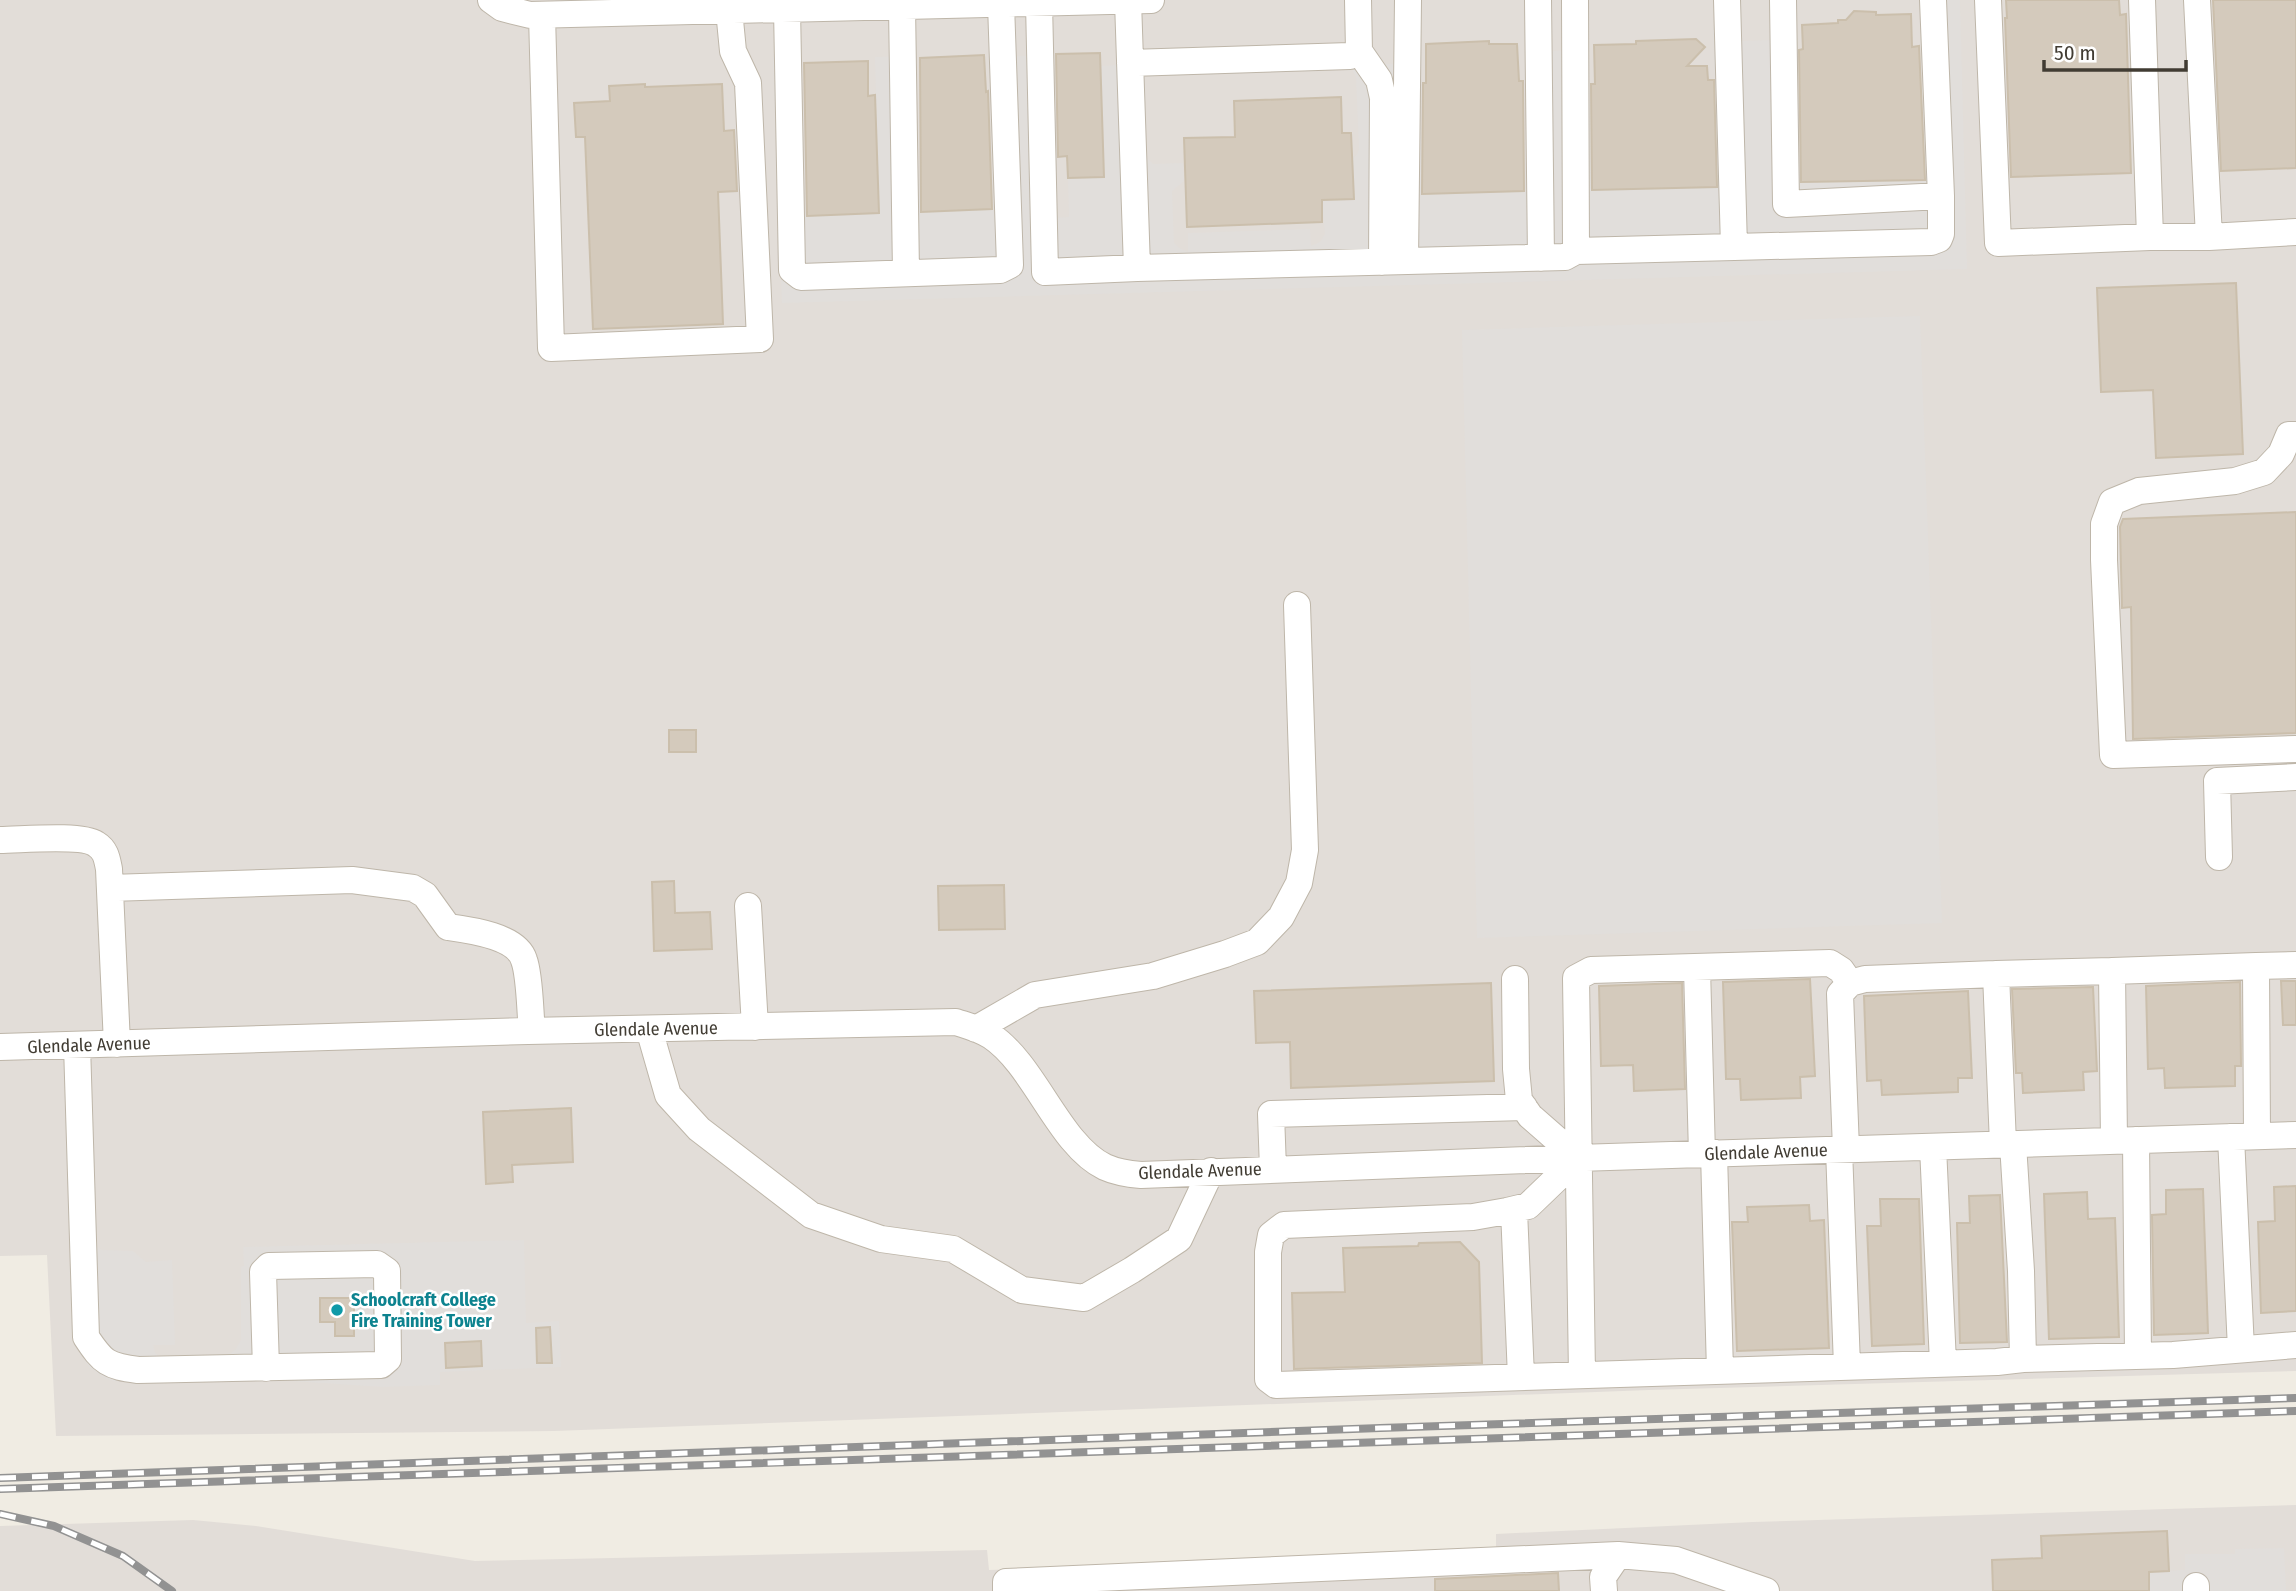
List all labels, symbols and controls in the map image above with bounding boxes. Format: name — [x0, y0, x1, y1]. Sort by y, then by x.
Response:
scale bar — [2044, 28, 2186, 72]
text: 50 m — [2054, 40, 2096, 66]
street label: Glendale Avenue — [594, 1017, 718, 1041]
street label: Glendale Avenue — [27, 1032, 151, 1058]
street label: Glendale Avenue — [1704, 1139, 1828, 1165]
street label: Glendale Avenue — [1138, 1158, 1262, 1184]
place label: Schoolcraft College Fire Training Tower — [351, 1289, 496, 1332]
marker: Schoolcraft College Fire Training Tower — [329, 1302, 345, 1318]

